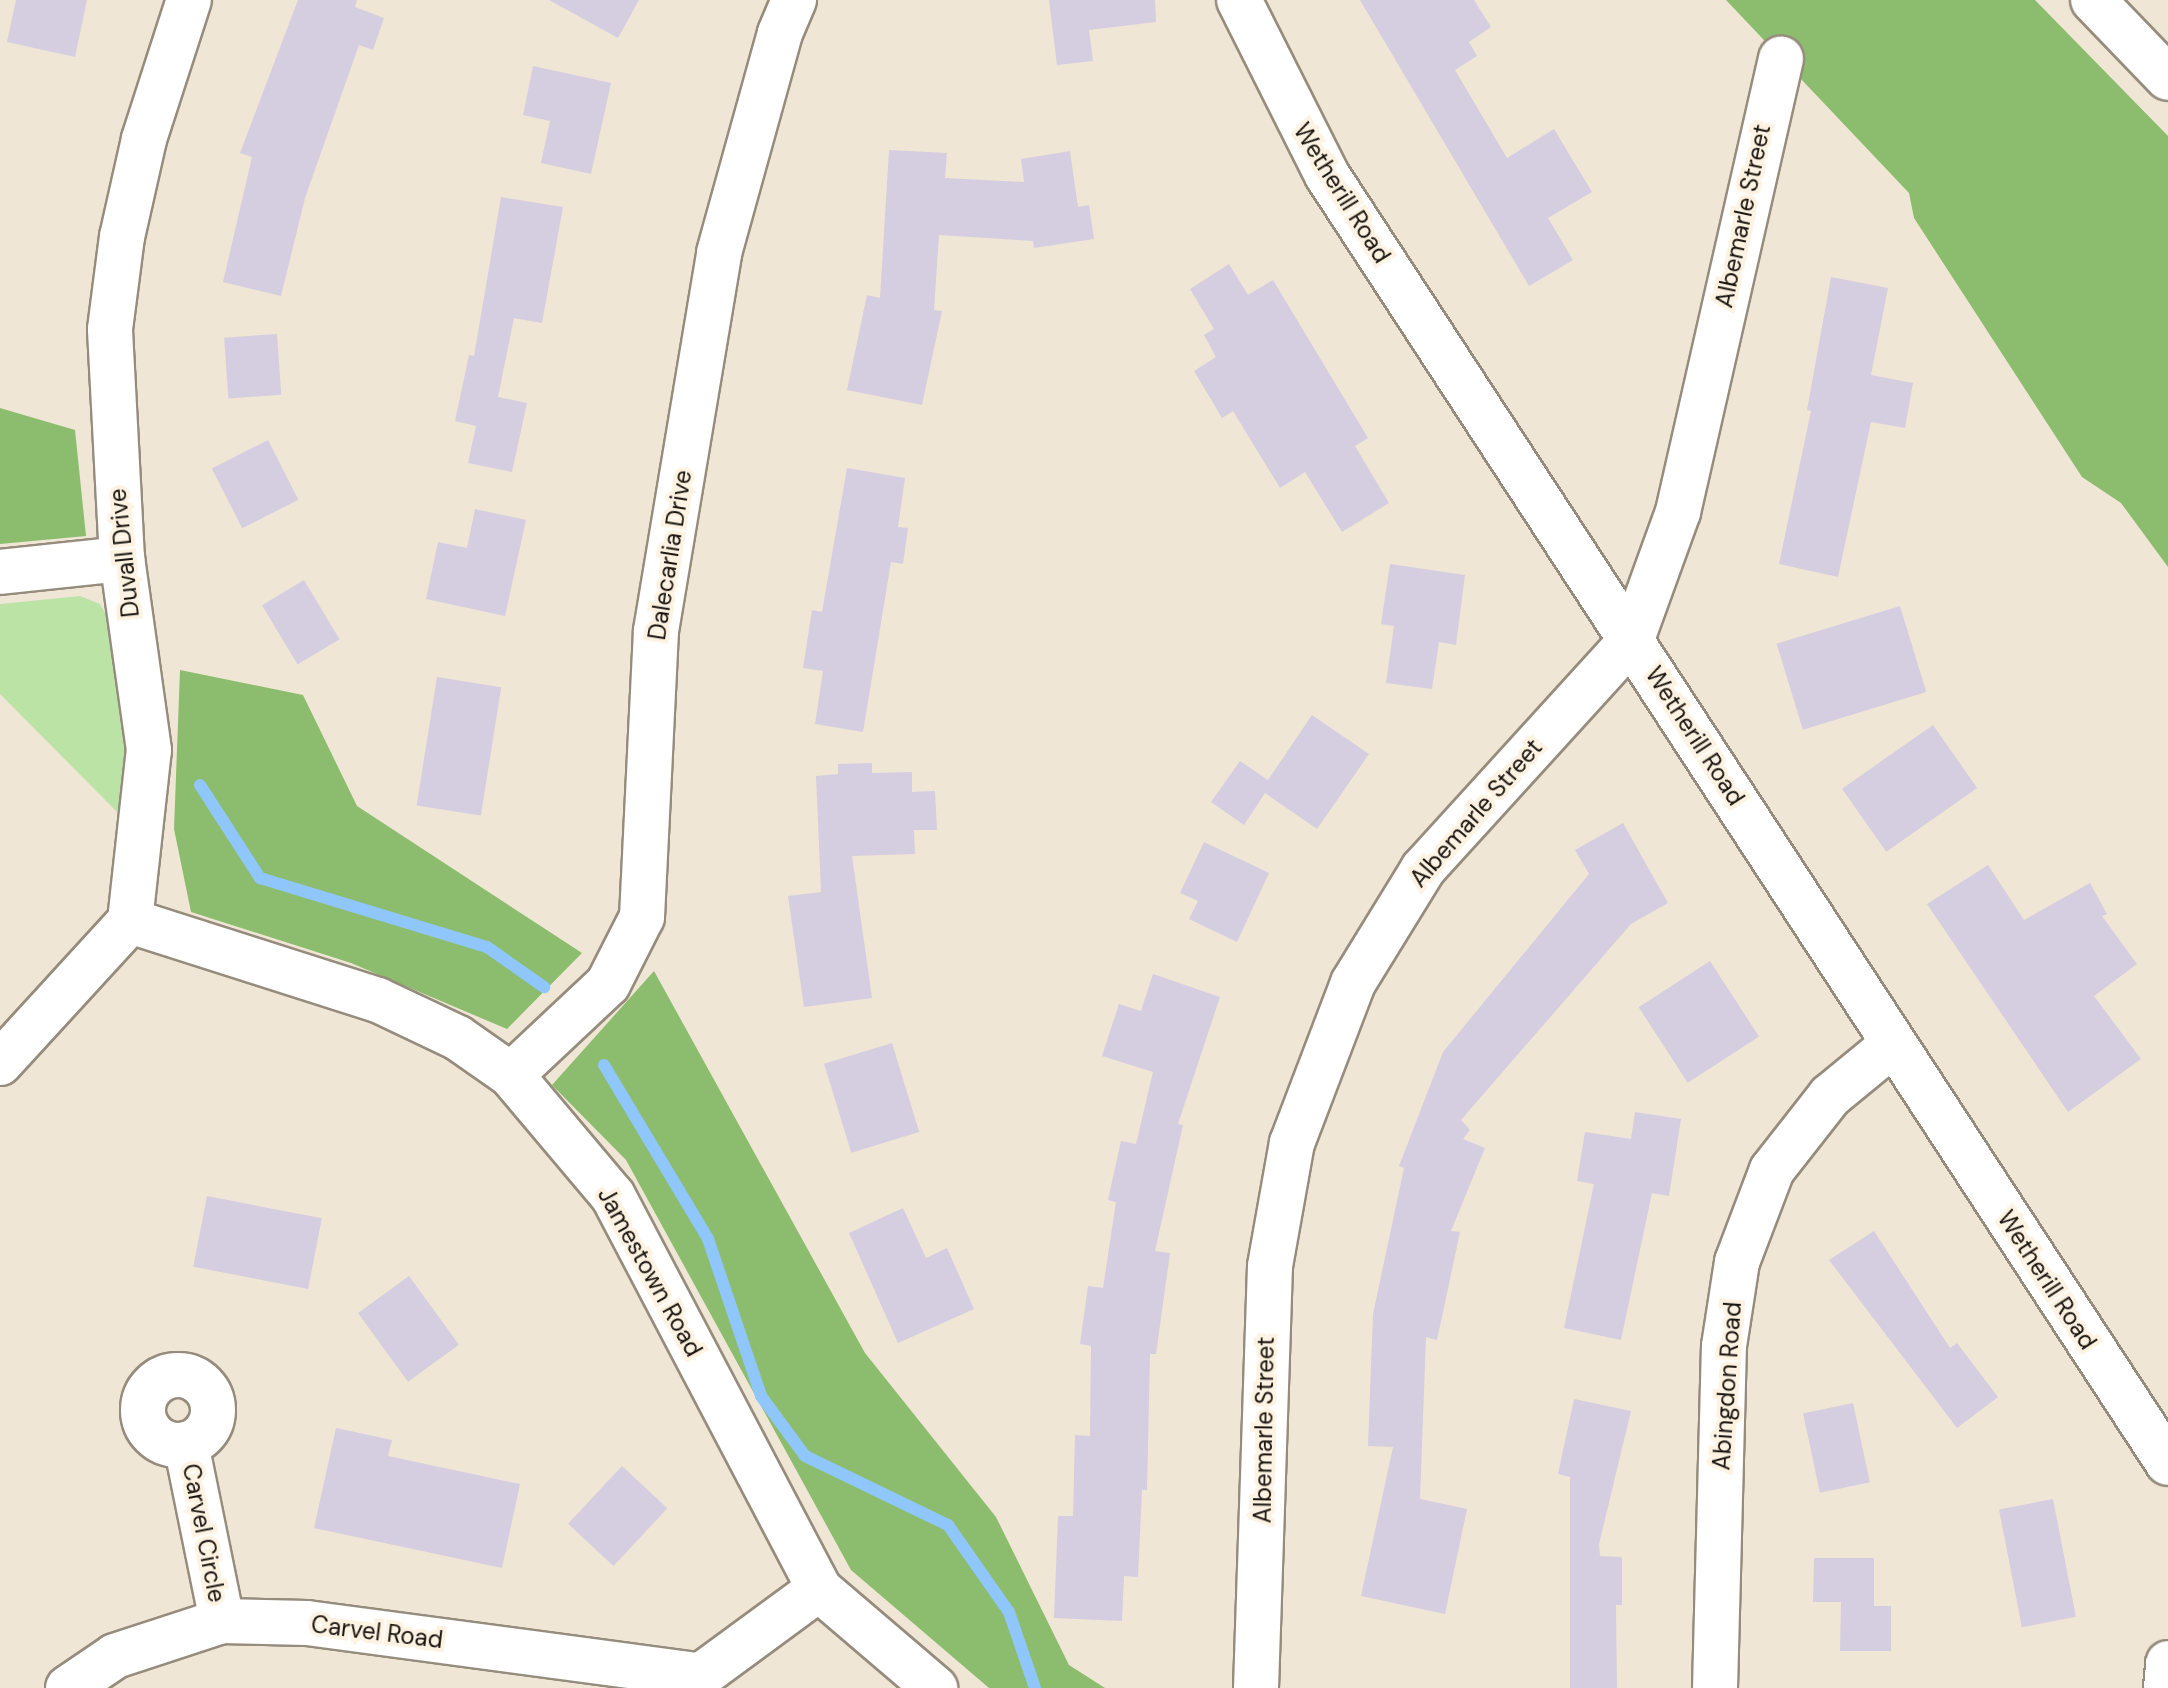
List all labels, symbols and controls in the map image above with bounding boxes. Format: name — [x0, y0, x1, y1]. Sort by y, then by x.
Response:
street label: Wetherill Road — [1287, 118, 1397, 268]
street label: Albemarle Street — [1710, 122, 1776, 310]
street label: Dalecarlia Drive — [642, 468, 698, 642]
street label: Duvall Drive — [103, 487, 145, 619]
street label: Wetherill Road — [1639, 661, 1751, 811]
street label: Albemarle Street — [1404, 733, 1548, 893]
street label: Jamestown Road — [592, 1182, 708, 1362]
street label: Wetherill Road — [1991, 1205, 2103, 1355]
street label: Abingdon Road — [1707, 1301, 1747, 1471]
street label: Albemarle Street — [1248, 1336, 1280, 1524]
street label: Carvel Circle — [176, 1461, 232, 1605]
street label: Carvel Road — [310, 1610, 444, 1654]

